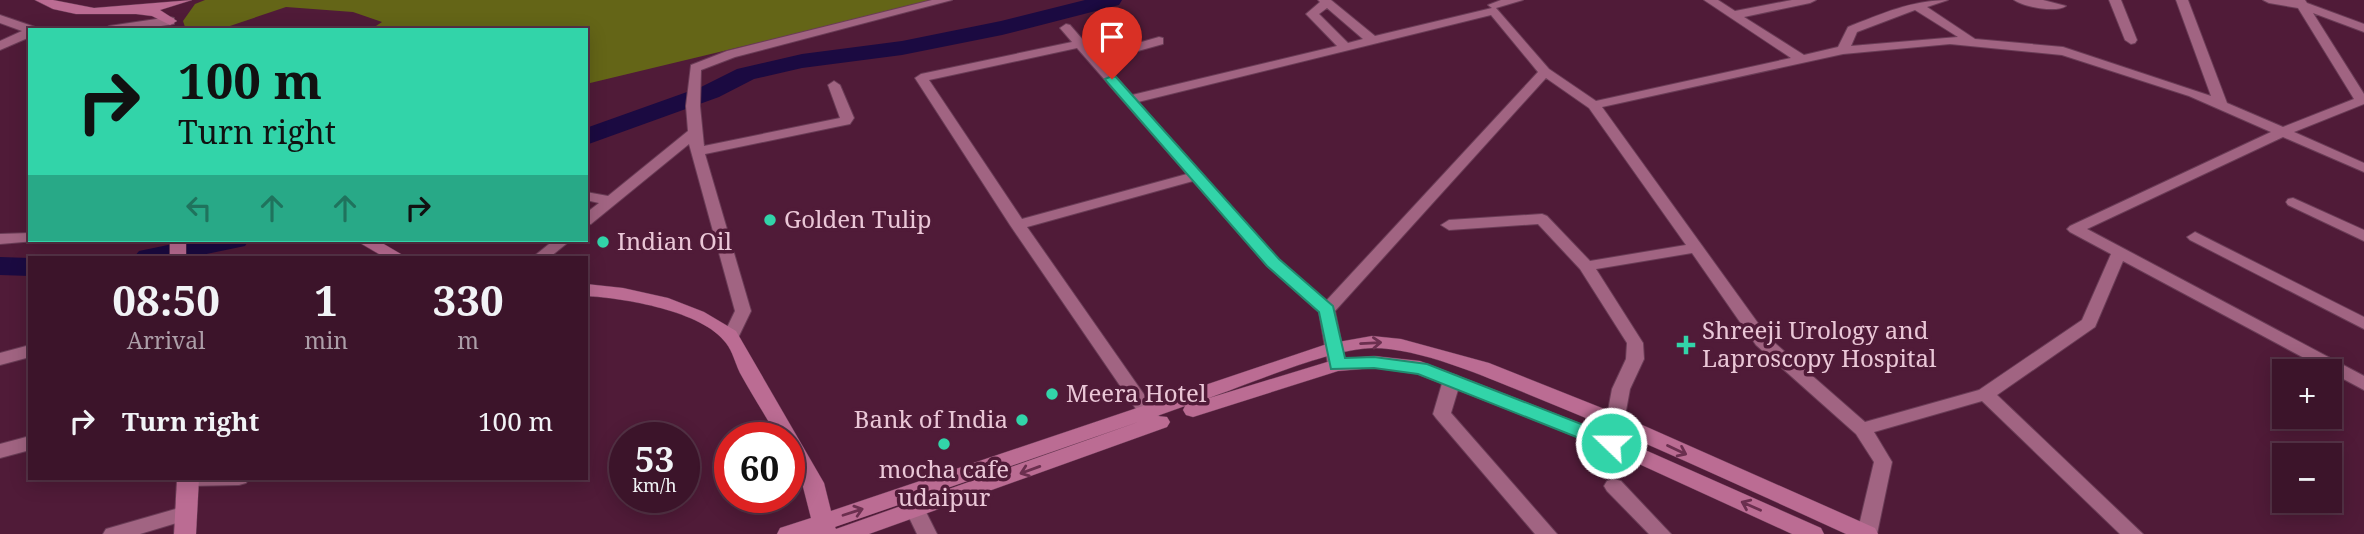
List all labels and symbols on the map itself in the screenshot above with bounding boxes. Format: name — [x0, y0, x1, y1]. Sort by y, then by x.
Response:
pin — [1082, 7, 1142, 79]
place label: Golden Tulip — [784, 202, 932, 235]
marker: Golden Tulip — [762, 212, 778, 228]
place label: Indian Oil — [617, 224, 732, 257]
marker: Indian Oil — [595, 234, 611, 250]
place label: Shreeji Urology and Laproscopy Hospital — [1702, 313, 1937, 374]
marker: Shreeji Urology and Laproscopy Hospital — [1676, 335, 1696, 355]
one-way arrow — [1359, 337, 1382, 350]
place label: Meera Hotel — [1066, 376, 1207, 409]
marker: Meera Hotel — [1044, 386, 1060, 402]
place label: Bank of India — [854, 402, 1008, 435]
position arrow — [1574, 406, 1648, 480]
marker: Bank of India — [1014, 412, 1030, 428]
speed limit sign: 60 — [714, 422, 805, 513]
marker: mocha cafe udaipur — [936, 436, 952, 452]
one-way arrow — [1665, 444, 1687, 457]
place label: mocha cafe udaipur — [879, 452, 1009, 513]
one-way arrow — [1020, 464, 1042, 477]
one-way arrow — [1741, 499, 1762, 512]
one-way arrow — [841, 505, 863, 517]

